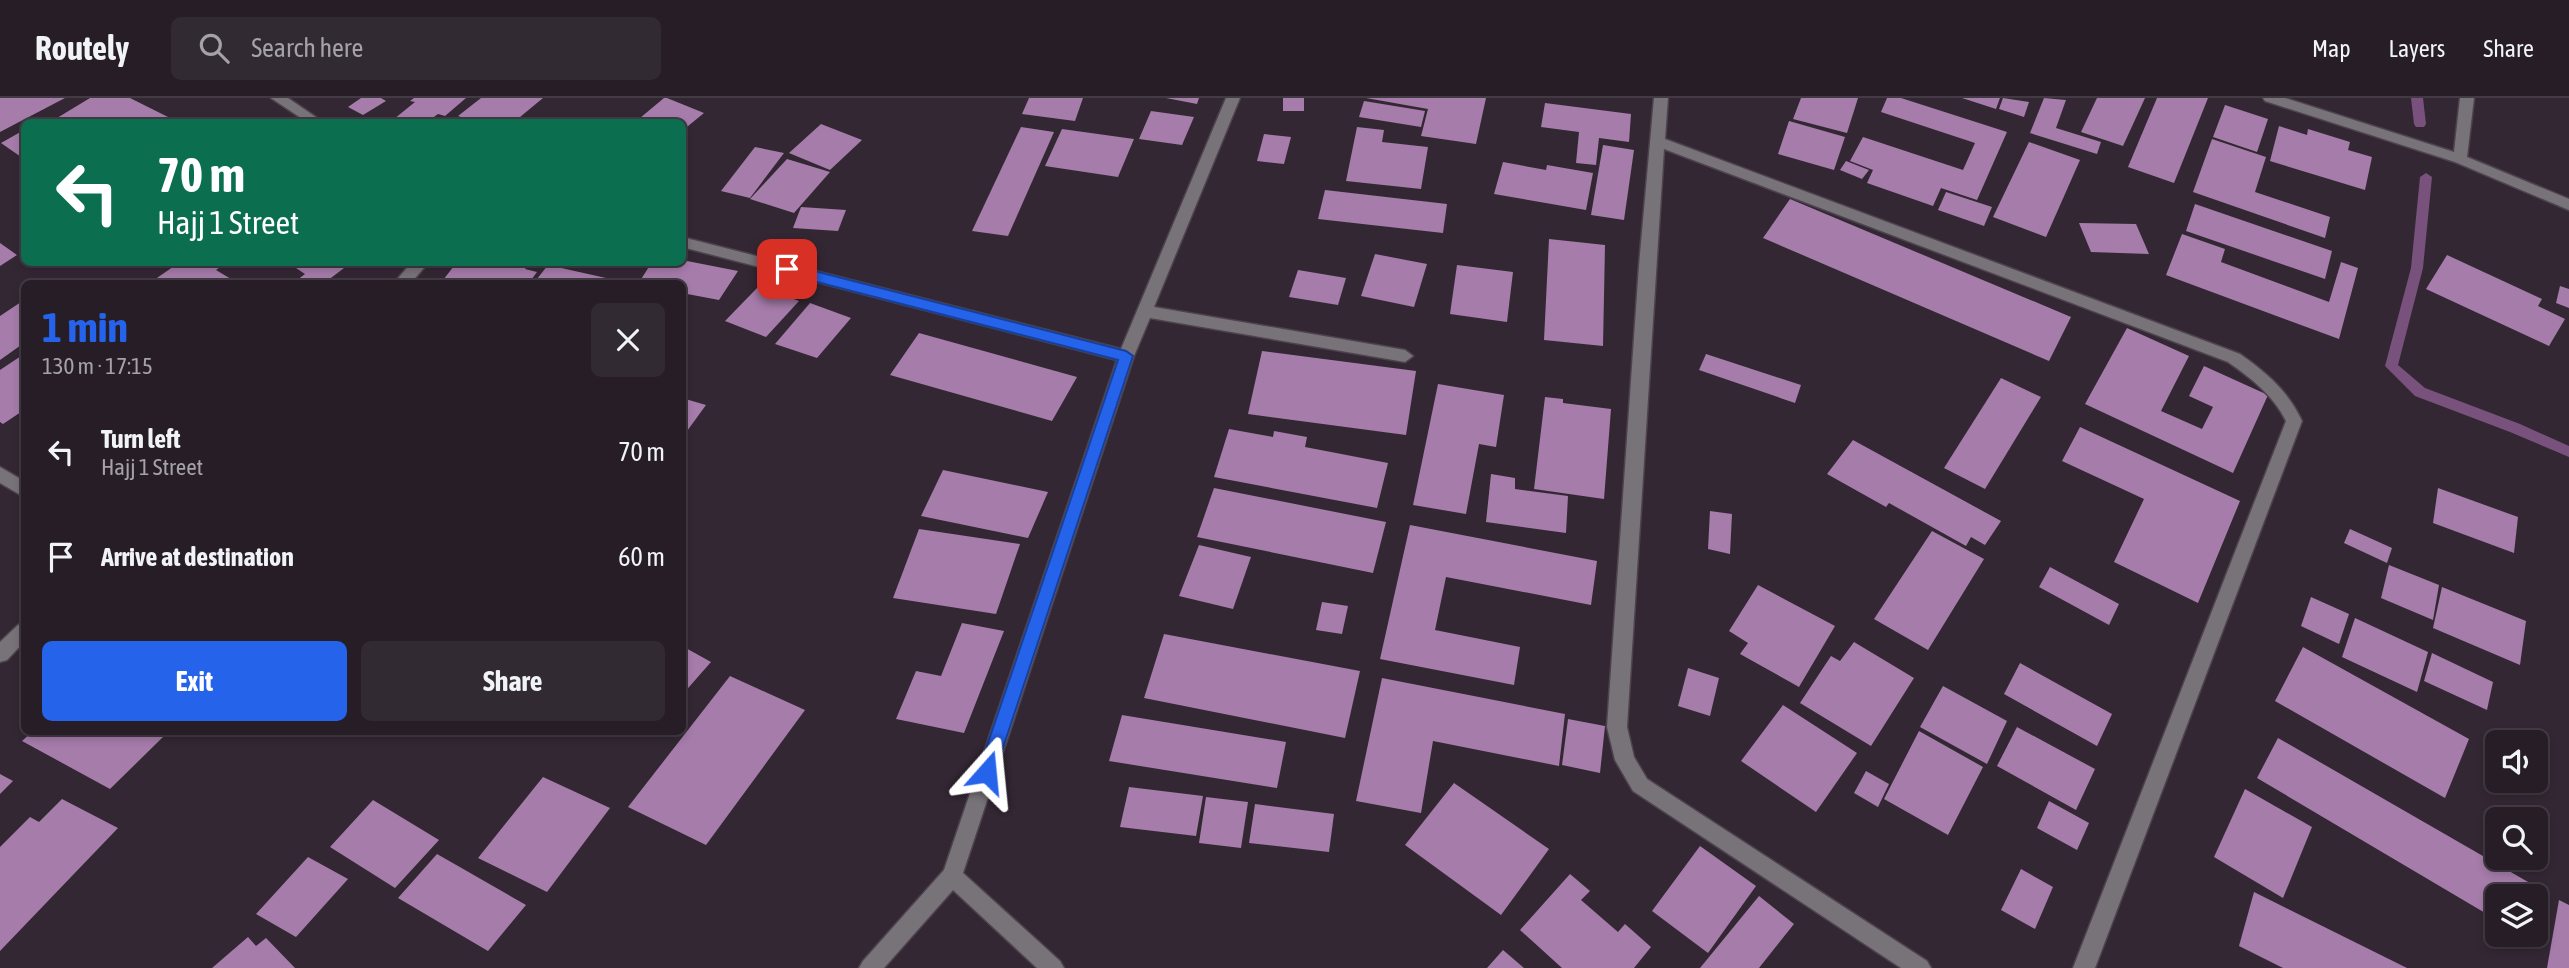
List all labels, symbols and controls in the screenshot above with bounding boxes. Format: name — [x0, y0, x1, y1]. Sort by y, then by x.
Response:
search box — [171, 17, 661, 80]
text: Routely — [35, 29, 129, 67]
icon: search — [195, 29, 233, 67]
text: Search here — [251, 33, 363, 63]
text: Map — [2312, 35, 2351, 62]
text: Layers — [2389, 35, 2445, 62]
text: Share — [2483, 35, 2534, 62]
text: 70 m — [157, 146, 245, 202]
icon: left — [42, 147, 133, 238]
text: Hajj 1 Street — [157, 204, 299, 241]
pin — [757, 239, 817, 299]
icon: arrive — [768, 250, 806, 288]
text: 1 min — [42, 303, 128, 351]
button: close — [591, 303, 665, 377]
text: 130 m · 17:15 — [42, 353, 153, 379]
text: Turn left — [101, 424, 181, 454]
icon: left — [42, 433, 80, 471]
text: 70 m — [618, 437, 665, 467]
text: Hajj 1 Street — [101, 454, 203, 480]
icon: arrive — [42, 538, 80, 576]
text: Arrive at destination — [101, 542, 294, 572]
text: 60 m — [618, 542, 665, 572]
button: Exit — [42, 641, 347, 721]
button: Share — [361, 641, 665, 721]
map controls — [2485, 730, 2548, 947]
button: sound — [2485, 730, 2548, 793]
position arrow — [950, 735, 1024, 809]
button: search — [2485, 807, 2548, 870]
button: layers — [2485, 884, 2548, 947]

